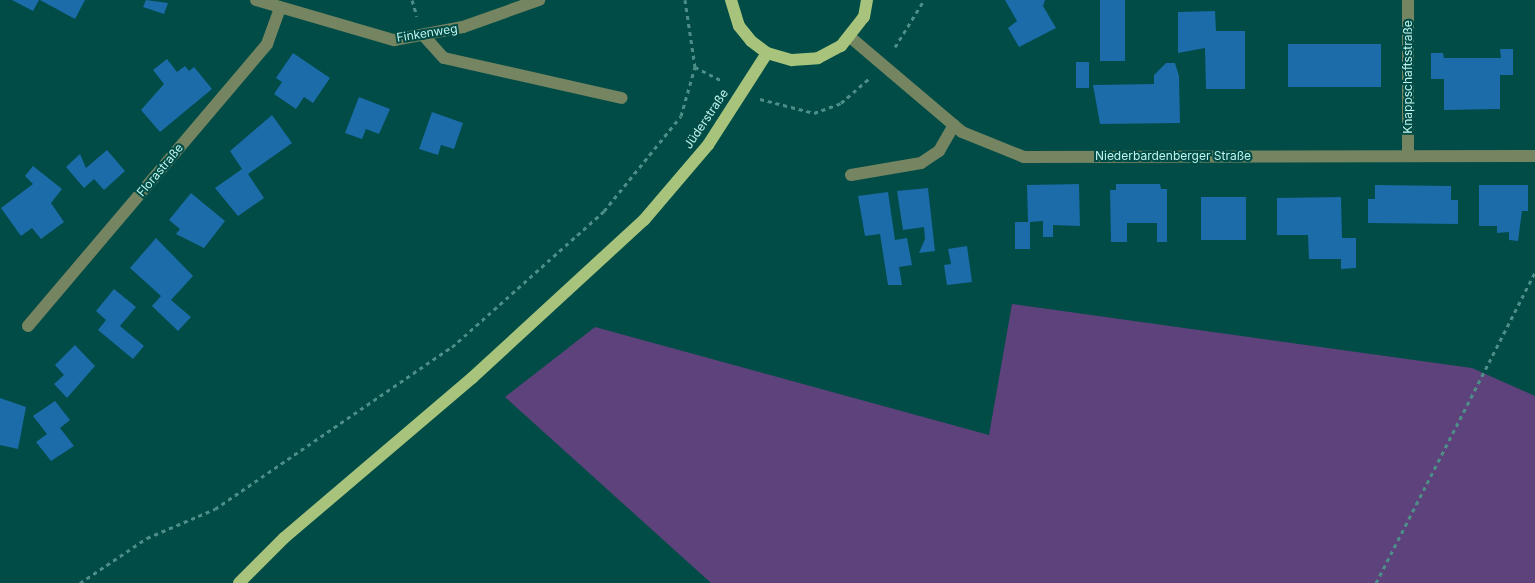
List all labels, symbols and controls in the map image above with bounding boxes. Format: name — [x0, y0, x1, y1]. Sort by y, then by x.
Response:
street label: Knappschaftsstraße — [1401, 20, 1415, 134]
street label: Finkenweg — [396, 21, 458, 45]
street label: Jüderstraße — [681, 86, 731, 152]
street label: Florastraße — [134, 141, 186, 199]
street label: Niederbardenberger Straße — [1095, 149, 1251, 163]

